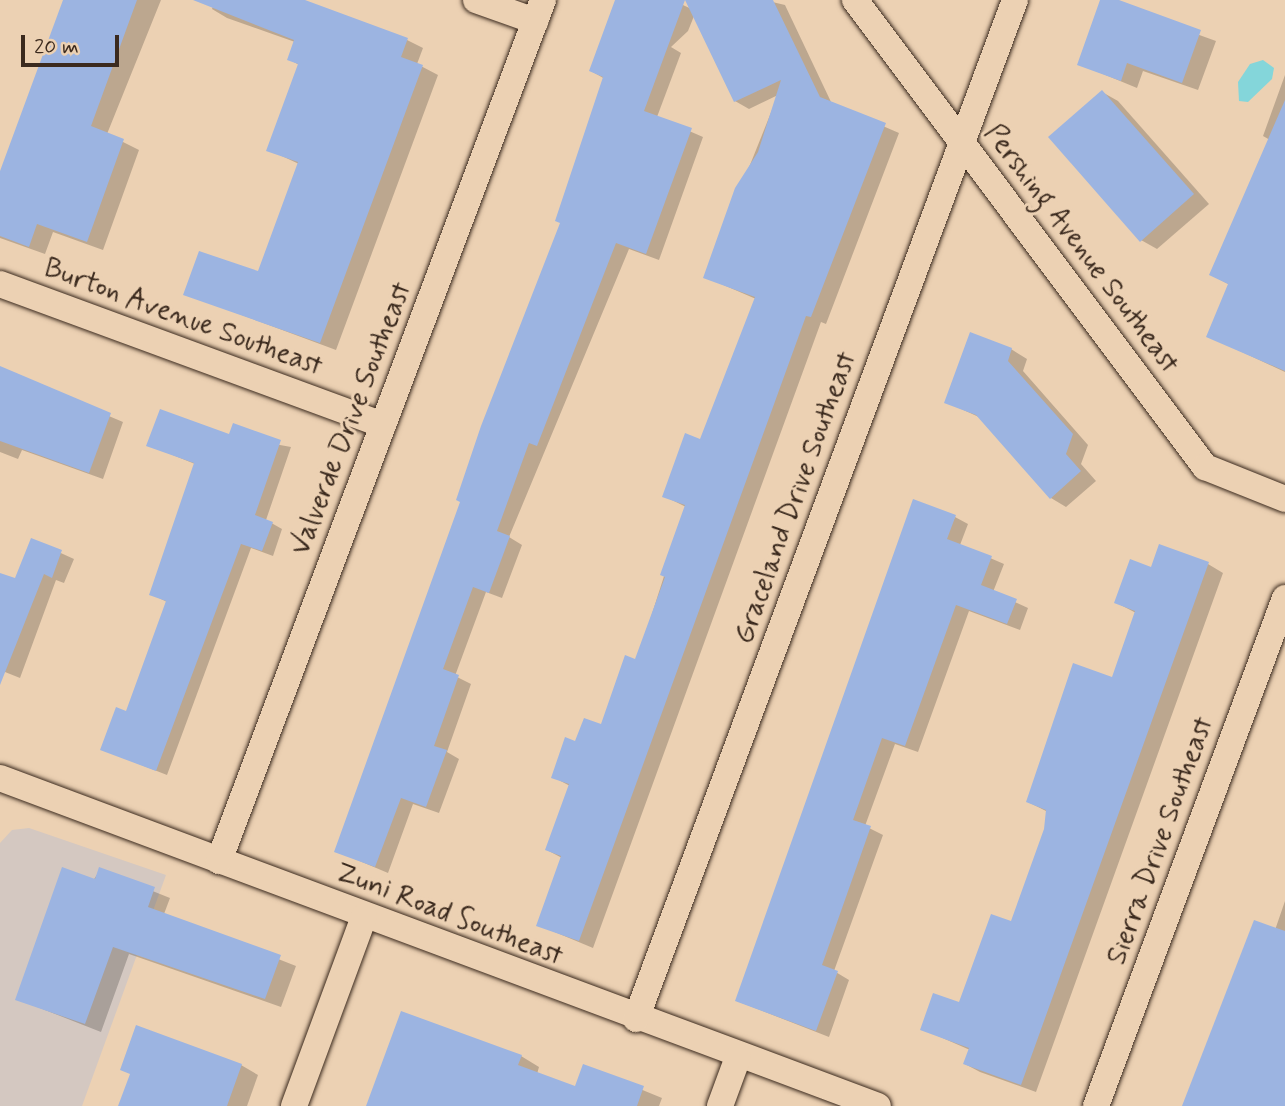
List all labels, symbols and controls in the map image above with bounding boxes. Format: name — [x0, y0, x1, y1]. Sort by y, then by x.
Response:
scale bar — [24, 21, 122, 65]
text: 20 m — [34, 33, 79, 61]
street label: Pershing Avenue Southeast — [975, 116, 1187, 382]
street label: Burton Avenue Southeast — [41, 253, 325, 383]
street label: Valverde Drive Southeast — [285, 280, 419, 558]
street label: Graceland Drive Southeast — [728, 348, 864, 648]
street label: Sierra Drive Southeast — [1101, 713, 1221, 969]
street label: Zuni Road Southeast — [333, 857, 565, 973]

